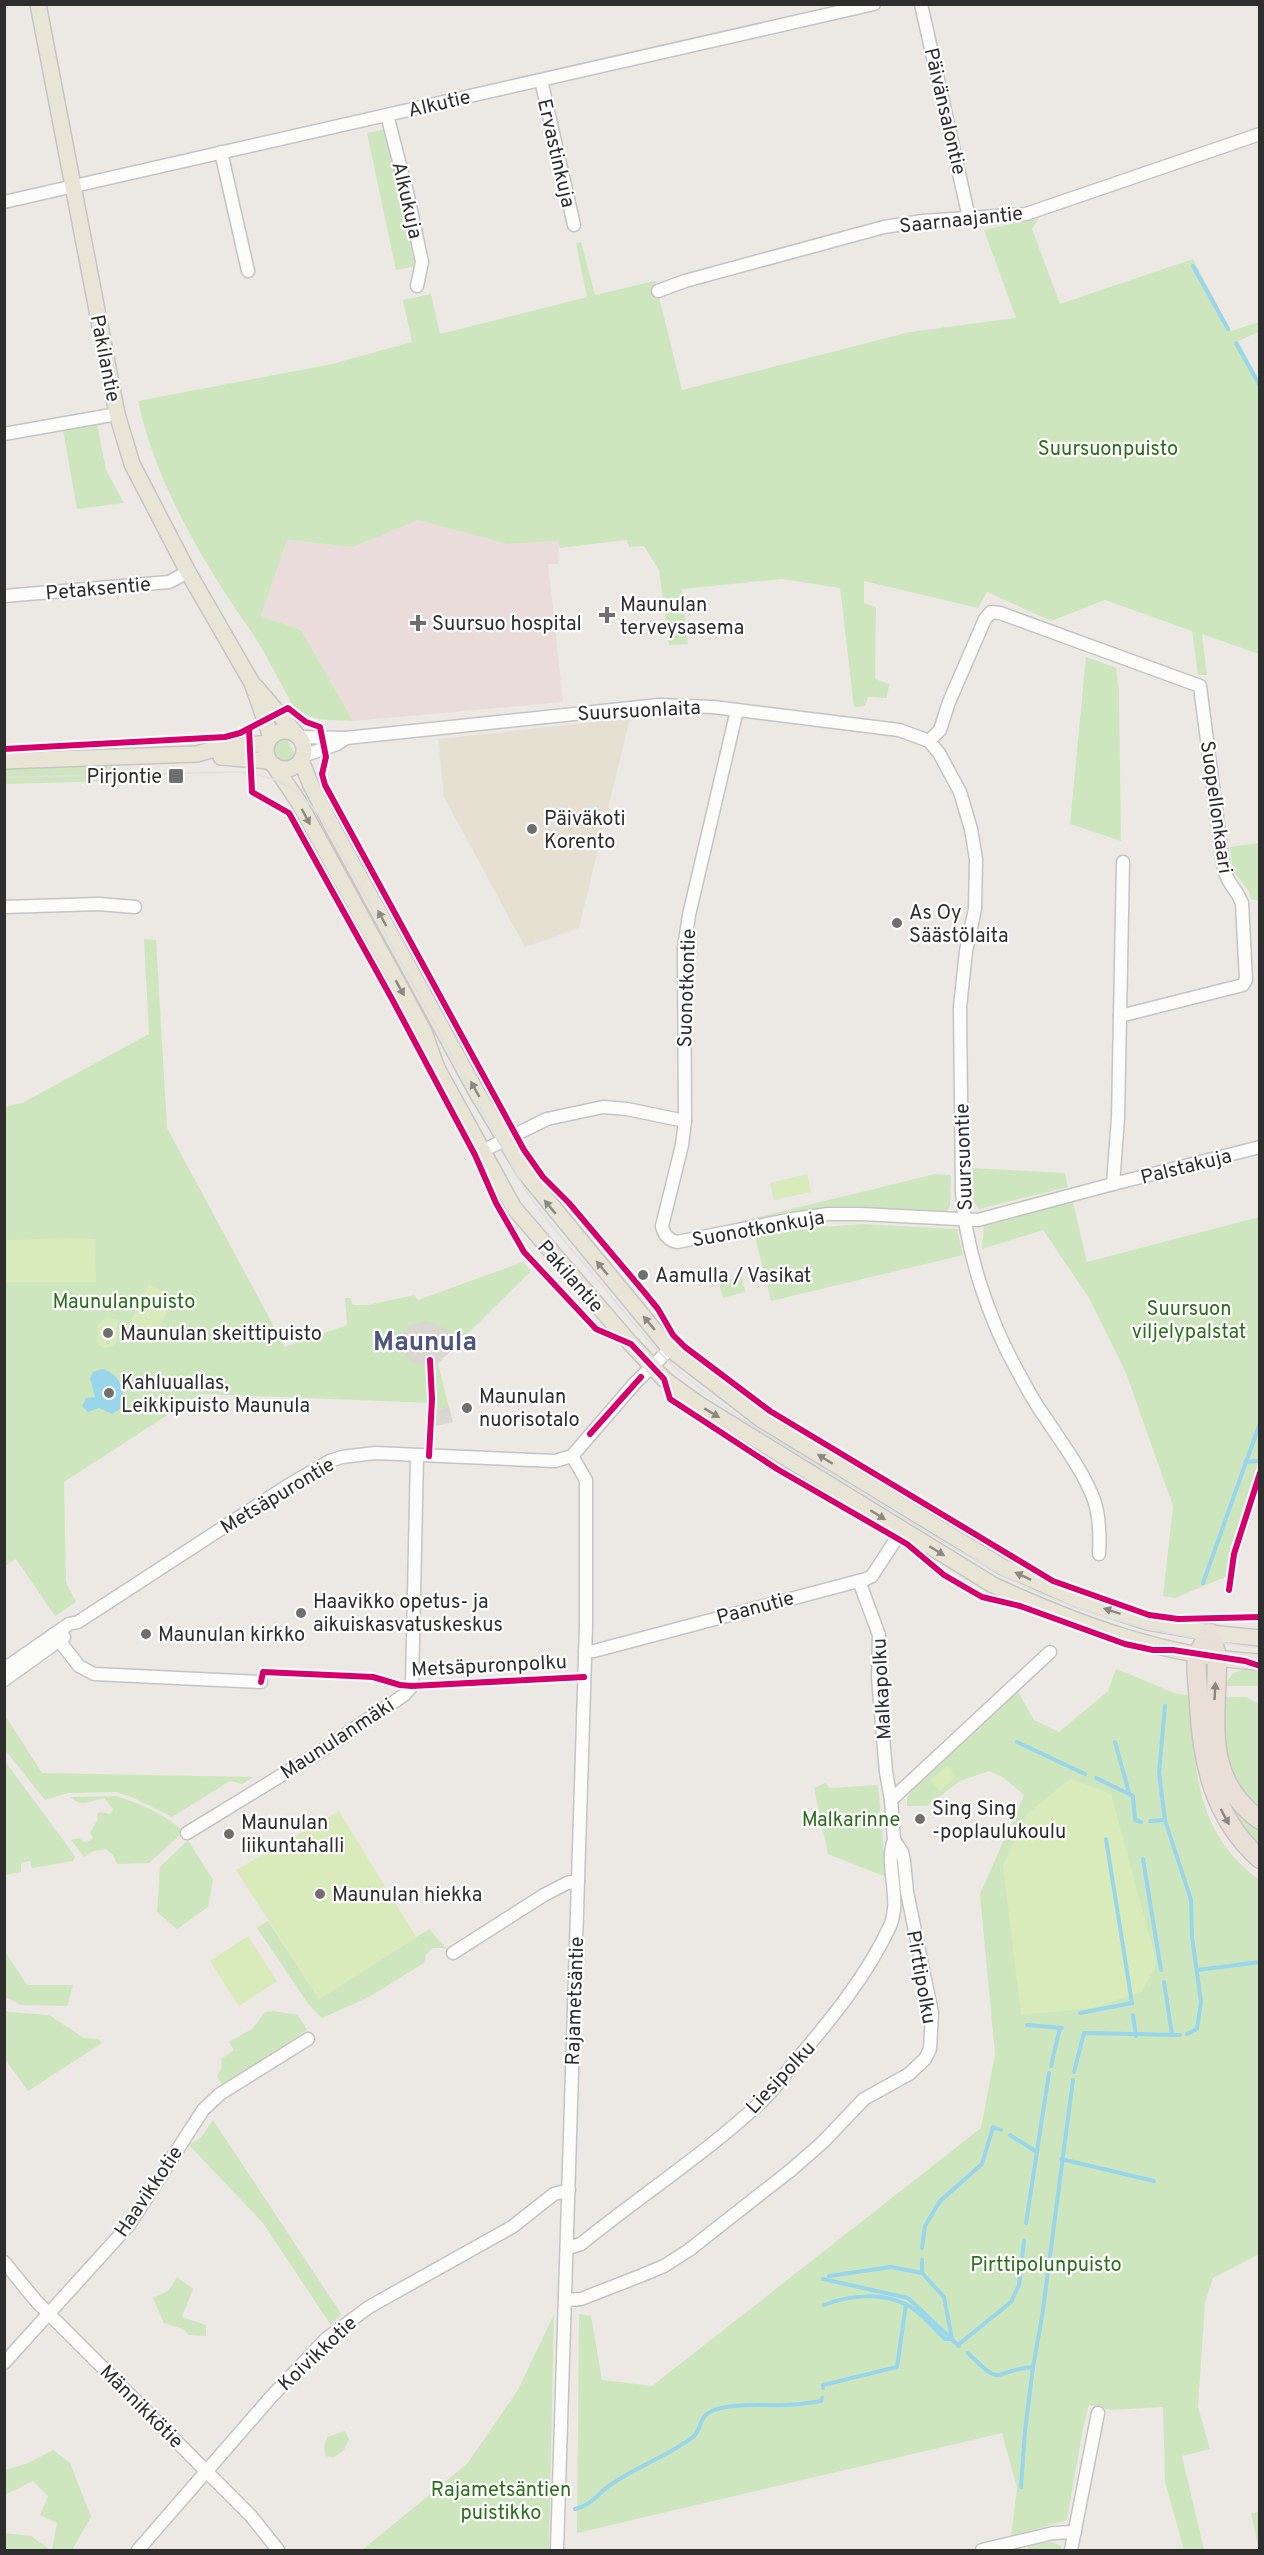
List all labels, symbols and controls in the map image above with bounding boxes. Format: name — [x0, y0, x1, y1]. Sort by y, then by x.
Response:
street label: Päivänsalontie — [917, 45, 971, 177]
street label: Alkutie — [406, 85, 473, 125]
street label: Ervastinkuja — [530, 97, 580, 210]
street label: Alkukuja — [385, 159, 428, 242]
street label: Saarnaajantie — [898, 202, 1024, 240]
street label: Pakilantie — [83, 313, 125, 404]
park label: Suursuonpuisto — [1038, 437, 1178, 463]
street label: Petaksentie — [45, 572, 152, 608]
place label: Maunulan terveysasema — [620, 593, 744, 642]
marker: Maunulan terveysasema — [598, 606, 616, 624]
place label: Suursuo hospital — [432, 612, 582, 638]
marker: Suursuo hospital — [409, 614, 427, 632]
street label: Suursuonlaita — [577, 696, 702, 728]
street label: Suopellonkaari — [1193, 739, 1237, 875]
place label: Pirjontie — [87, 765, 162, 791]
marker: Pirjontie — [167, 767, 185, 785]
place label: Päiväkoti Korento — [544, 807, 625, 856]
one-way arrow — [301, 809, 311, 826]
marker: Päiväkoti Korento — [525, 822, 539, 836]
place label: As Oy Säästölaita — [909, 901, 1008, 950]
one-way arrow — [377, 909, 387, 926]
marker: As Oy Säästölaita — [890, 916, 904, 930]
street label: Suonotkontie — [673, 928, 703, 1048]
one-way arrow — [395, 979, 405, 996]
one-way arrow — [470, 1080, 480, 1097]
street label: Suursuontie — [950, 1103, 980, 1211]
street label: Palstakuja — [1138, 1144, 1235, 1192]
one-way arrow — [544, 1200, 557, 1215]
street label: Suonotkonkuja — [690, 1206, 827, 1254]
street label: Pakilantie — [531, 1235, 608, 1319]
one-way arrow — [596, 1261, 609, 1276]
place label: Aamulla / Vasikat — [655, 1264, 811, 1290]
marker: Aamulla / Vasikat — [636, 1268, 650, 1282]
park label: Maunulanpuisto — [53, 1290, 195, 1316]
park label: Suursuon viljelypalstat — [1132, 1297, 1246, 1346]
one-way arrow — [643, 1316, 656, 1331]
place label: Maunulan skeittipuisto — [120, 1322, 322, 1348]
marker: Maunulan skeittipuisto — [101, 1326, 115, 1340]
district label: Maunula — [373, 1327, 477, 1360]
place label: Kahluuallas, Leikkipuisto Maunula — [121, 1371, 310, 1420]
place label: Maunulan nuorisotalo — [479, 1385, 580, 1434]
marker: Kahluuallas, Leikkipuisto Maunula — [102, 1386, 116, 1400]
marker: Maunulan nuorisotalo — [460, 1401, 474, 1415]
one-way arrow — [704, 1407, 720, 1418]
street label: Metsäpurontie — [216, 1452, 340, 1541]
one-way arrow — [817, 1454, 833, 1465]
one-way arrow — [870, 1509, 886, 1520]
one-way arrow — [929, 1546, 945, 1557]
one-way arrow — [1015, 1572, 1032, 1581]
street label: Paanutie — [714, 1586, 797, 1632]
place label: Haavikko opetus- ja aikuiskasvatuskeskus — [313, 1590, 503, 1639]
marker: Haavikko opetus- ja aikuiskasvatuskeskus — [294, 1606, 308, 1620]
one-way arrow — [1103, 1606, 1121, 1615]
place label: Maunulan kirkko — [158, 1623, 305, 1649]
marker: Maunulan kirkko — [139, 1627, 153, 1641]
street label: Malkapolku — [867, 1637, 899, 1740]
street label: Metsäpuronpolku — [411, 1650, 568, 1684]
one-way arrow — [1211, 1682, 1220, 1701]
street label: Maunulanmäki — [276, 1693, 400, 1786]
place label: Sing Sing -poplaulukoulu — [932, 1797, 1066, 1846]
park label: Malkarinne — [802, 1808, 900, 1834]
one-way arrow — [1220, 1808, 1230, 1825]
place label: Maunulan liikuntahalli — [241, 1811, 344, 1860]
marker: Sing Sing -poplaulukoulu — [913, 1812, 927, 1826]
marker: Maunulan liikuntahalli — [222, 1827, 236, 1841]
place label: Maunulan hiekka — [332, 1883, 482, 1909]
marker: Maunulan hiekka — [313, 1887, 327, 1901]
street label: Pirttipolku — [899, 1928, 941, 2026]
street label: Rajametsäntie — [561, 1936, 591, 2066]
street label: Liesipolku — [741, 2036, 822, 2120]
street label: Haavikkotie — [110, 2142, 190, 2243]
park label: Pirttipolunpuisto — [970, 2253, 1122, 2279]
street label: Koivikkotie — [273, 2311, 363, 2398]
street label: Männikkötie — [93, 2360, 188, 2455]
park label: Rajametsäntien puistikko — [431, 2478, 571, 2527]

